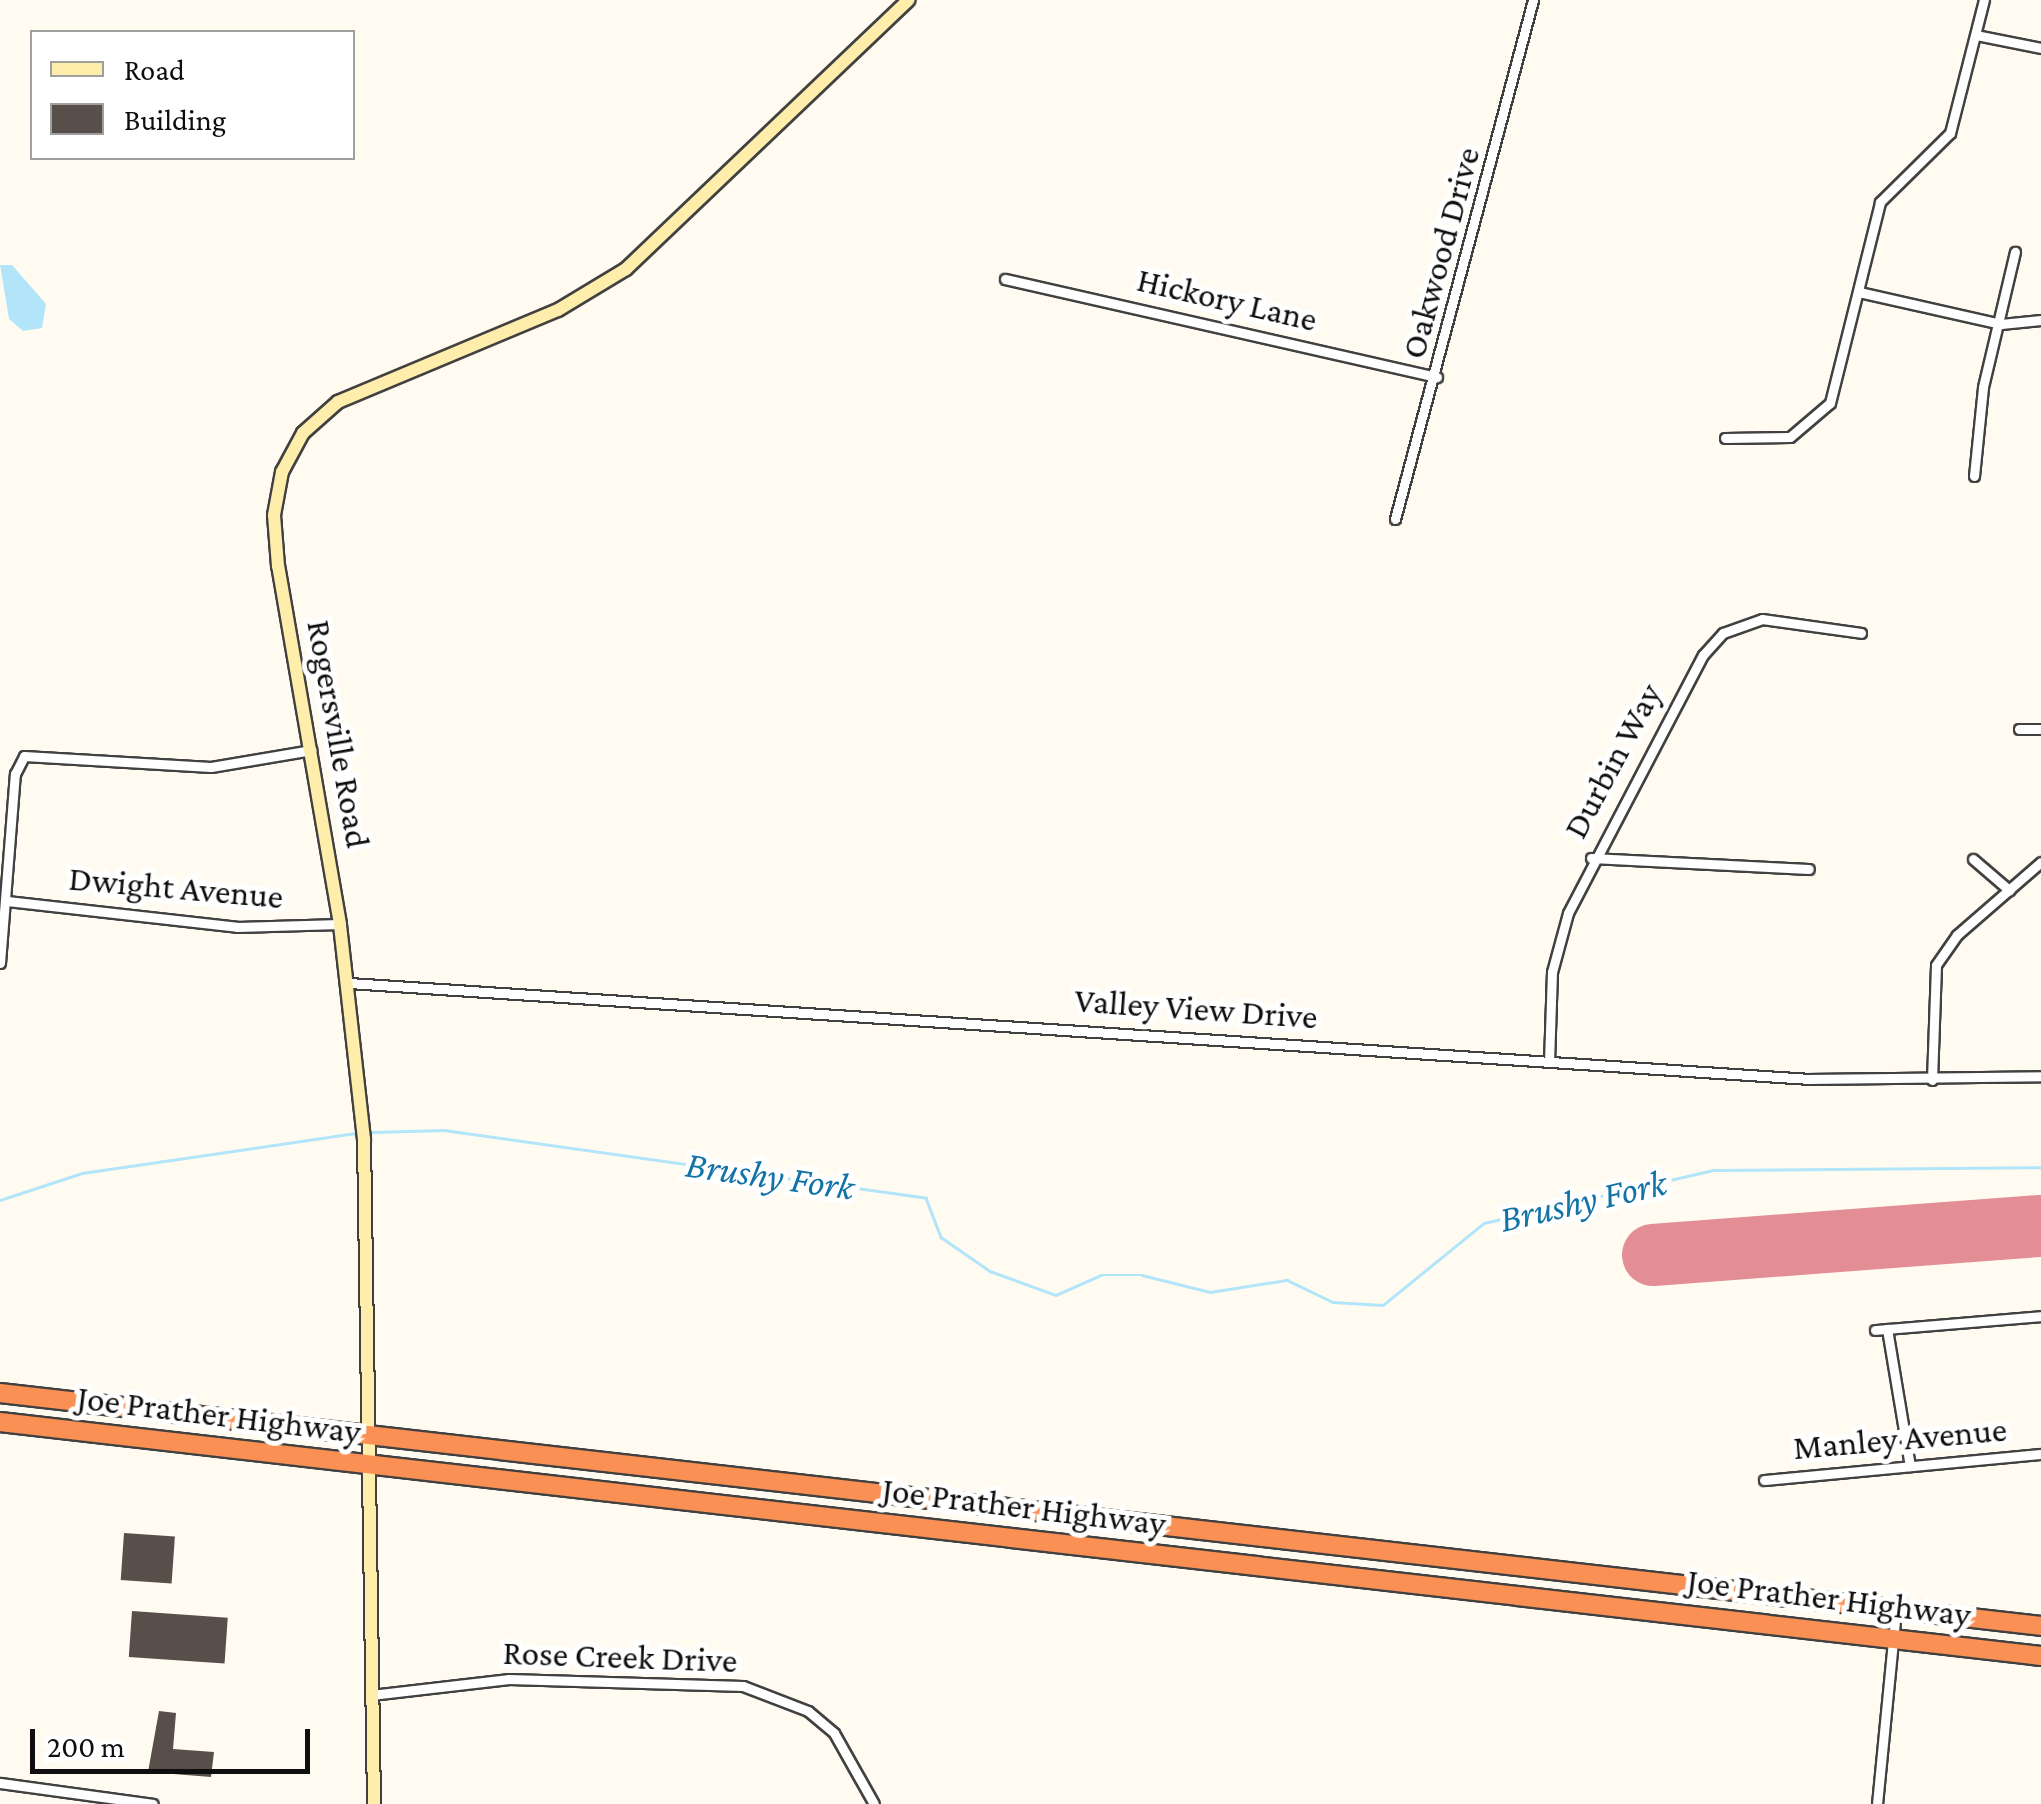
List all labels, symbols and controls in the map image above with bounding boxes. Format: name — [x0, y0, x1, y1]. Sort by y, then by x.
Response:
legend — [30, 30, 355, 160]
text: Road — [124, 53, 185, 86]
text: Building — [124, 103, 226, 136]
street label: Oakwood Drive — [1393, 143, 1489, 363]
street label: Hickory Lane — [1133, 259, 1321, 341]
street label: Rogersville Road — [297, 617, 379, 851]
street label: Durbin Way — [1555, 676, 1671, 846]
street label: Dwight Avenue — [67, 858, 285, 918]
street label: Valley View Drive — [1073, 980, 1319, 1038]
water label: Brushy Fork — [683, 1142, 857, 1210]
water label: Brushy Fork — [1495, 1160, 1671, 1242]
street label: Joe Prather Highway — [75, 1377, 363, 1453]
street label: Manley Avenue — [1791, 1409, 2009, 1469]
street label: Joe Prather Highway — [880, 1469, 1168, 1545]
street label: Joe Prather Highway — [1685, 1560, 1973, 1636]
street label: Rose Creek Drive — [502, 1632, 738, 1682]
scale bar — [35, 1709, 315, 1771]
text: 200 m — [47, 1730, 125, 1763]

